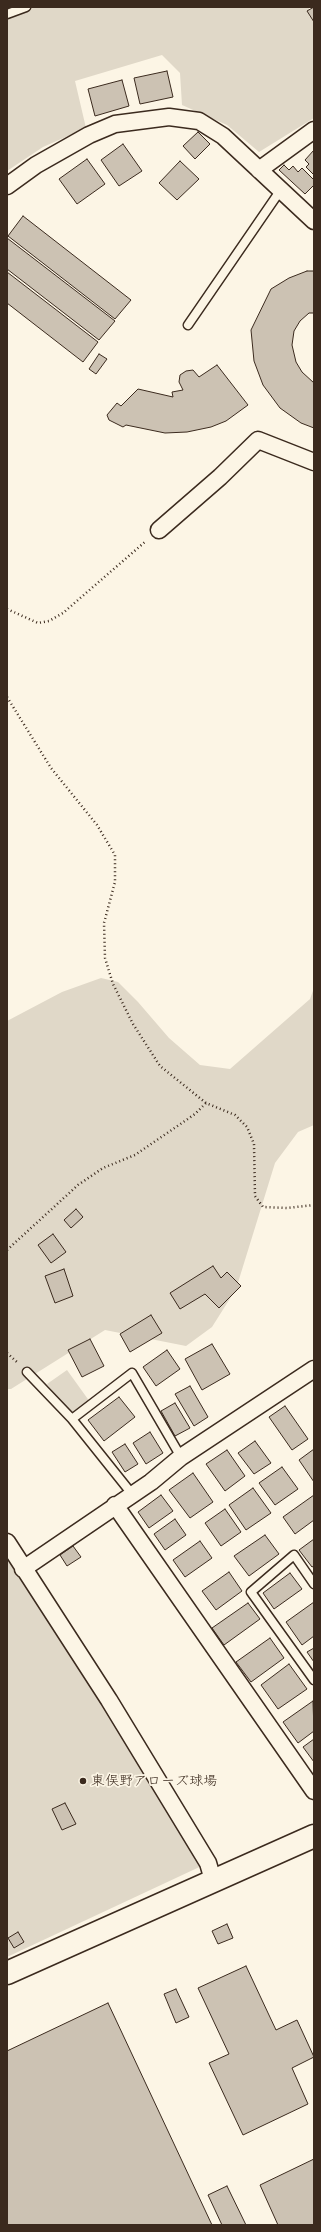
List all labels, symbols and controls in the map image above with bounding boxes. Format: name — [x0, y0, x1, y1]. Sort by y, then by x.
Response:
place label: 東俣野アローズ球場 — [91, 1773, 217, 1789]
marker: 東俣野アローズ球場 — [78, 1776, 88, 1786]

